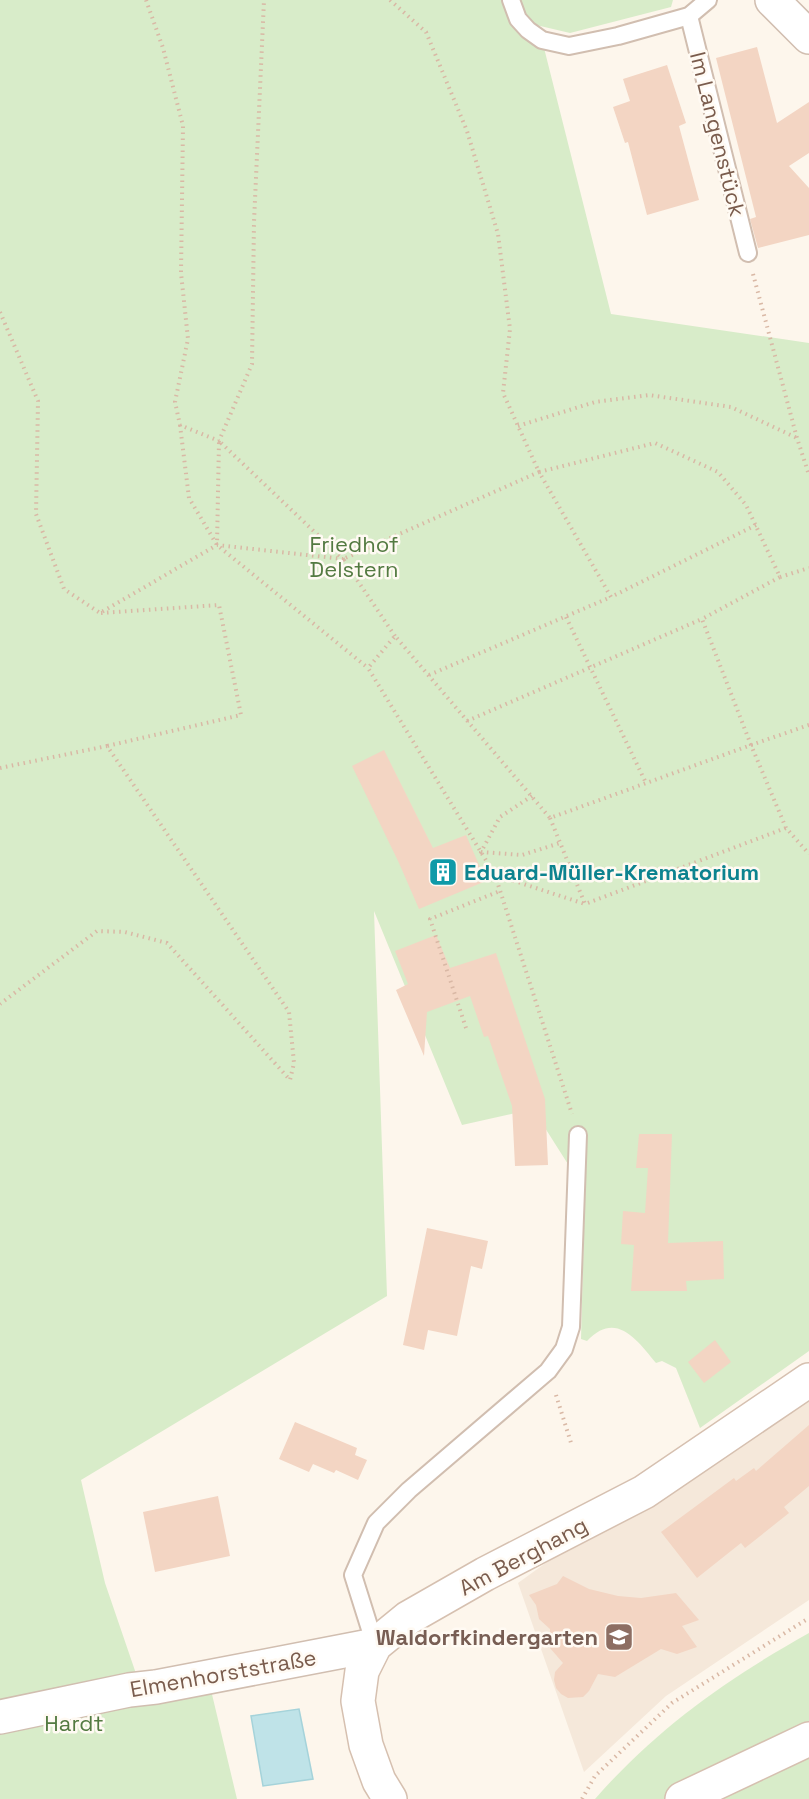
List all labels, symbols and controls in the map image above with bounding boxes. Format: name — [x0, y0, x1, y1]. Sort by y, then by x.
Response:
street label: Im Langenstück — [684, 49, 752, 219]
park label: Friedhof Delstern — [309, 530, 399, 583]
building icon: Eduard-Müller-Krematorium — [427, 856, 459, 888]
place label: Eduard-Müller-Krematorium — [464, 858, 759, 886]
street label: Am Berghang — [454, 1510, 592, 1602]
school or university icon: Waldorfkindergarten — [603, 1621, 635, 1653]
place label: Waldorfkindergarten — [376, 1623, 598, 1651]
street label: Elmenhorststraße — [128, 1643, 318, 1703]
park label: Hardt — [44, 1709, 104, 1737]

